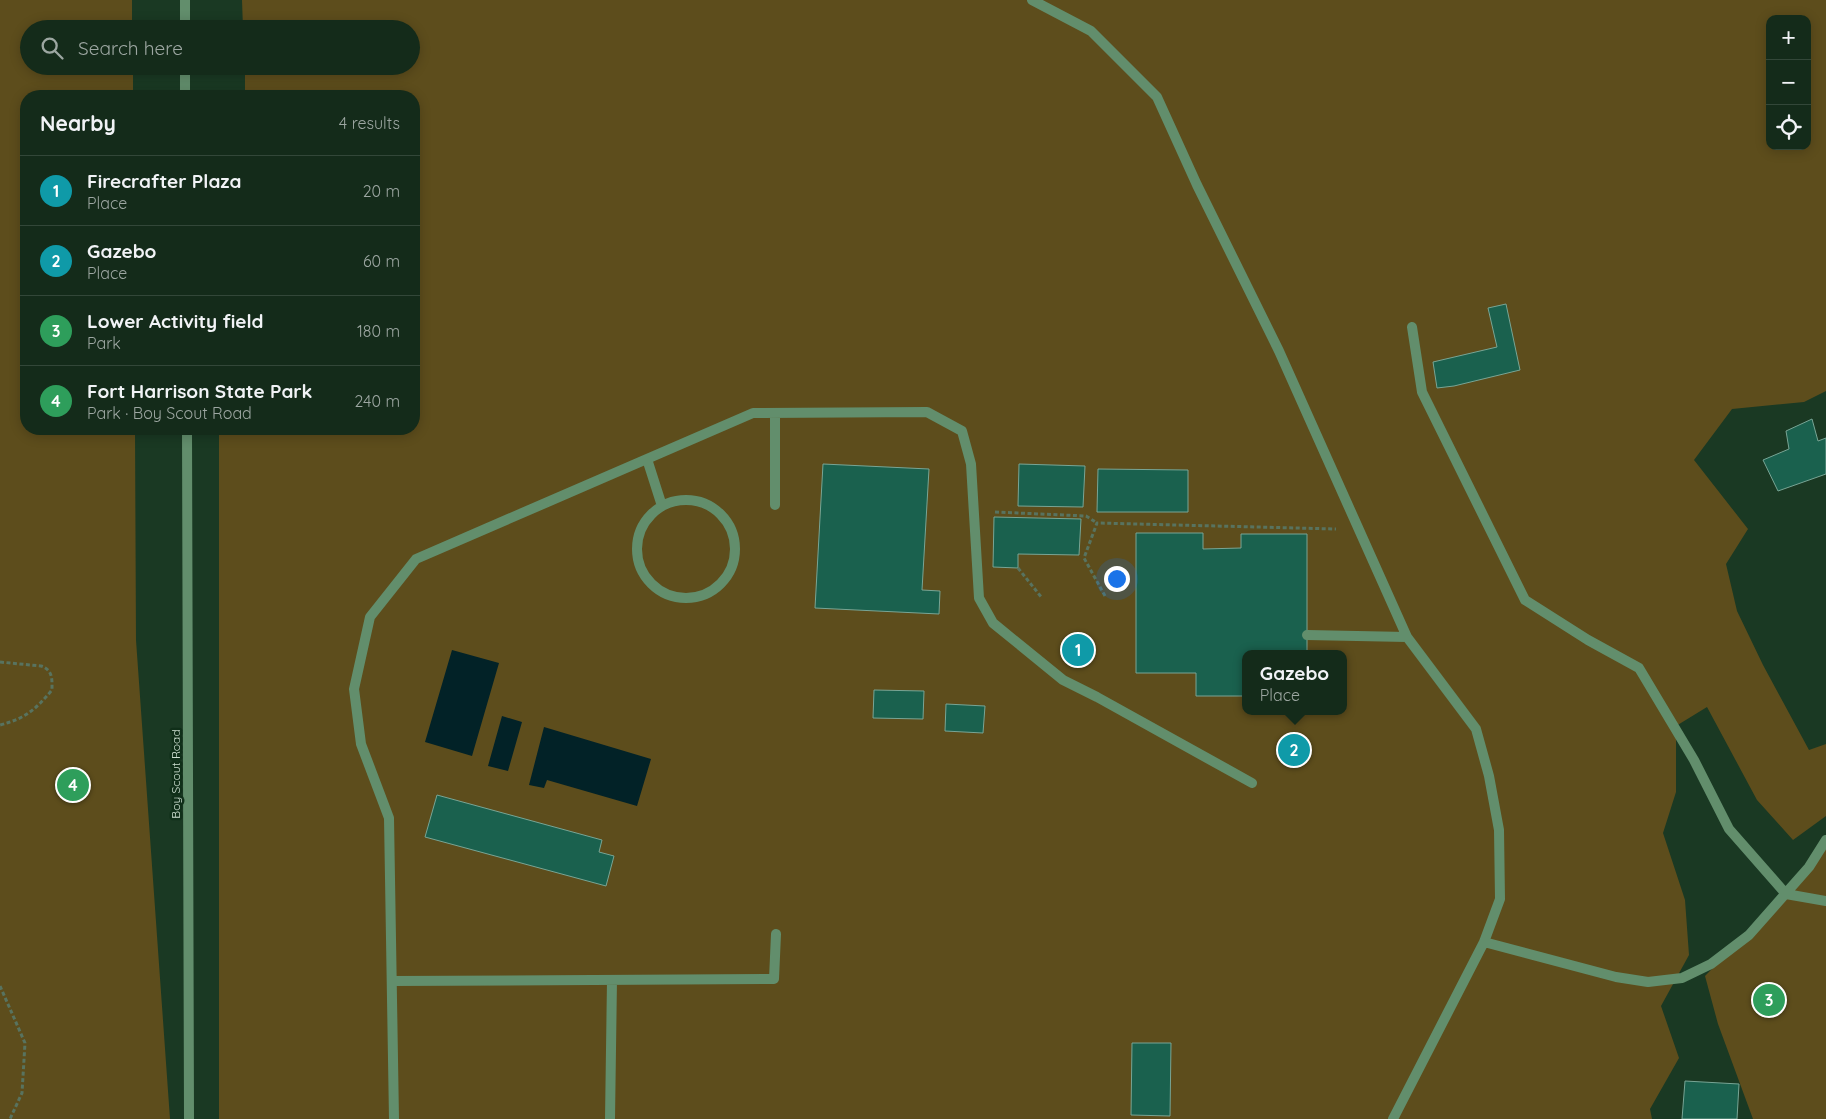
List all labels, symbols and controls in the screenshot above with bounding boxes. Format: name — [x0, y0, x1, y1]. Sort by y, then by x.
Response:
map controls — [1766, 15, 1811, 150]
button: + — [1766, 15, 1811, 60]
search box — [20, 20, 420, 75]
icon: search — [38, 34, 66, 62]
text: Search here — [78, 36, 183, 60]
button: − — [1766, 60, 1811, 105]
button: locate — [1766, 105, 1811, 150]
text: Nearby — [40, 110, 116, 136]
text: 4 results — [339, 113, 400, 133]
text: Firecrafter Plaza — [87, 169, 242, 193]
text: 1 — [53, 181, 59, 201]
text: 20 m — [363, 181, 400, 201]
text: Place — [87, 193, 127, 213]
text: Gazebo — [87, 239, 156, 263]
text: 2 — [51, 251, 61, 271]
text: 60 m — [363, 251, 400, 271]
text: Place — [87, 263, 127, 283]
text: Lower Activity field — [87, 309, 263, 333]
text: 3 — [52, 321, 60, 341]
text: 180 m — [357, 321, 400, 341]
text: Park — [87, 333, 121, 353]
text: Fort Harrison State Park — [87, 379, 312, 403]
text: 4 — [51, 391, 61, 411]
text: 240 m — [354, 391, 400, 411]
text: Park · Boy Scout Road — [87, 403, 252, 423]
your location — [1104, 566, 1130, 592]
pin: 1 — [1062, 631, 1094, 669]
popup — [1242, 650, 1347, 715]
text: Gazebo — [1260, 661, 1329, 685]
text: Place — [1260, 685, 1300, 705]
street label: Boy Scout Road — [168, 729, 183, 819]
pin: 2 — [1278, 731, 1310, 769]
pin: 4 — [57, 766, 89, 804]
pin: 3 — [1753, 981, 1785, 1019]

